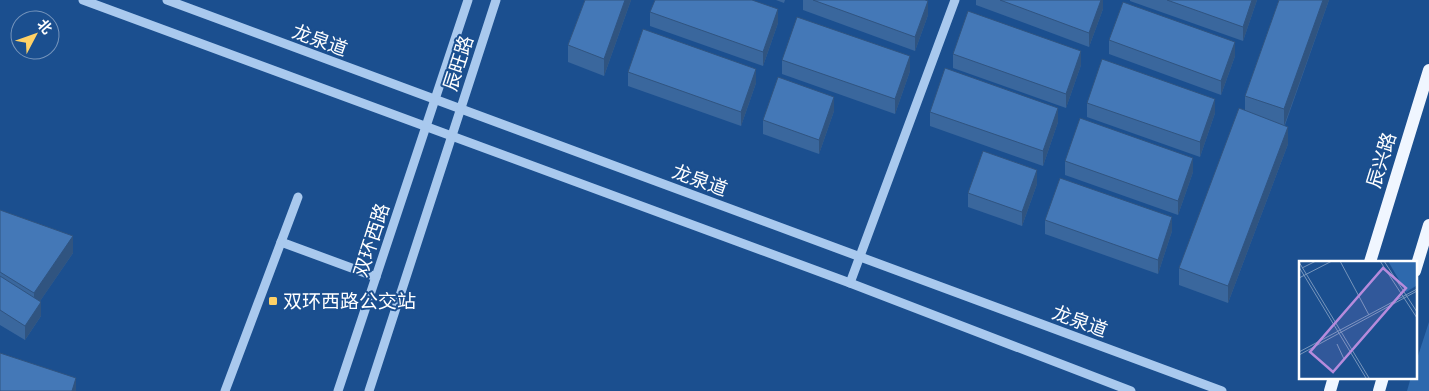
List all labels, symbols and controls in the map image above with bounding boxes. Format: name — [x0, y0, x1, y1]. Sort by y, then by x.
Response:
north arrow — [10, 10, 60, 60]
text: 北 — [34, 17, 55, 37]
street label: 龙泉道 — [289, 22, 350, 60]
street label: 辰旺路 — [441, 33, 477, 94]
street label: 辰兴路 — [1364, 130, 1400, 190]
street label: 龙泉道 — [669, 162, 730, 200]
street label: 双环西路 — [351, 201, 393, 280]
inset map — [1299, 261, 1416, 378]
place label: 双环西路公交站 — [283, 291, 416, 312]
marker: 双环西路公交站 — [267, 295, 279, 307]
street label: 龙泉道 — [1049, 303, 1110, 341]

